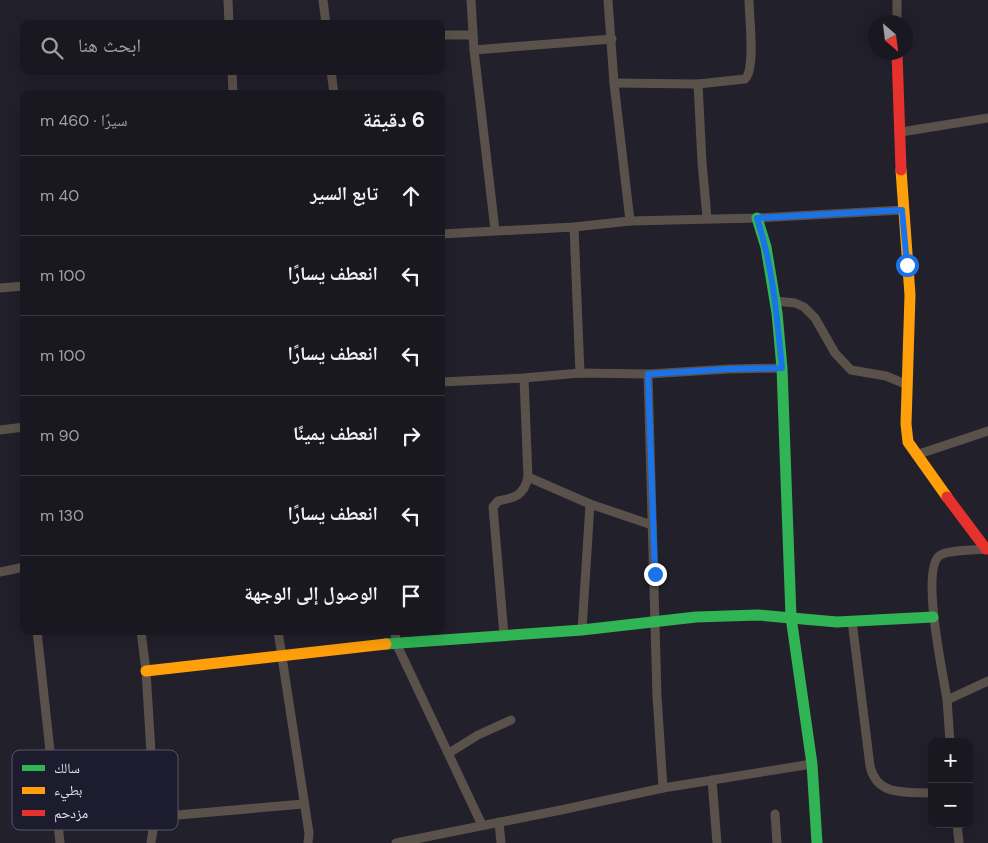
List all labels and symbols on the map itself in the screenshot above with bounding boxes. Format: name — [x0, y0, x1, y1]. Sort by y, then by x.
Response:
north arrow — [868, 15, 913, 60]
route start — [896, 254, 919, 277]
route end — [644, 563, 667, 586]
legend — [12, 750, 178, 830]
text: سالك — [54, 759, 80, 777]
text: بطيء — [54, 781, 83, 802]
text: مزدحم — [54, 804, 88, 823]

